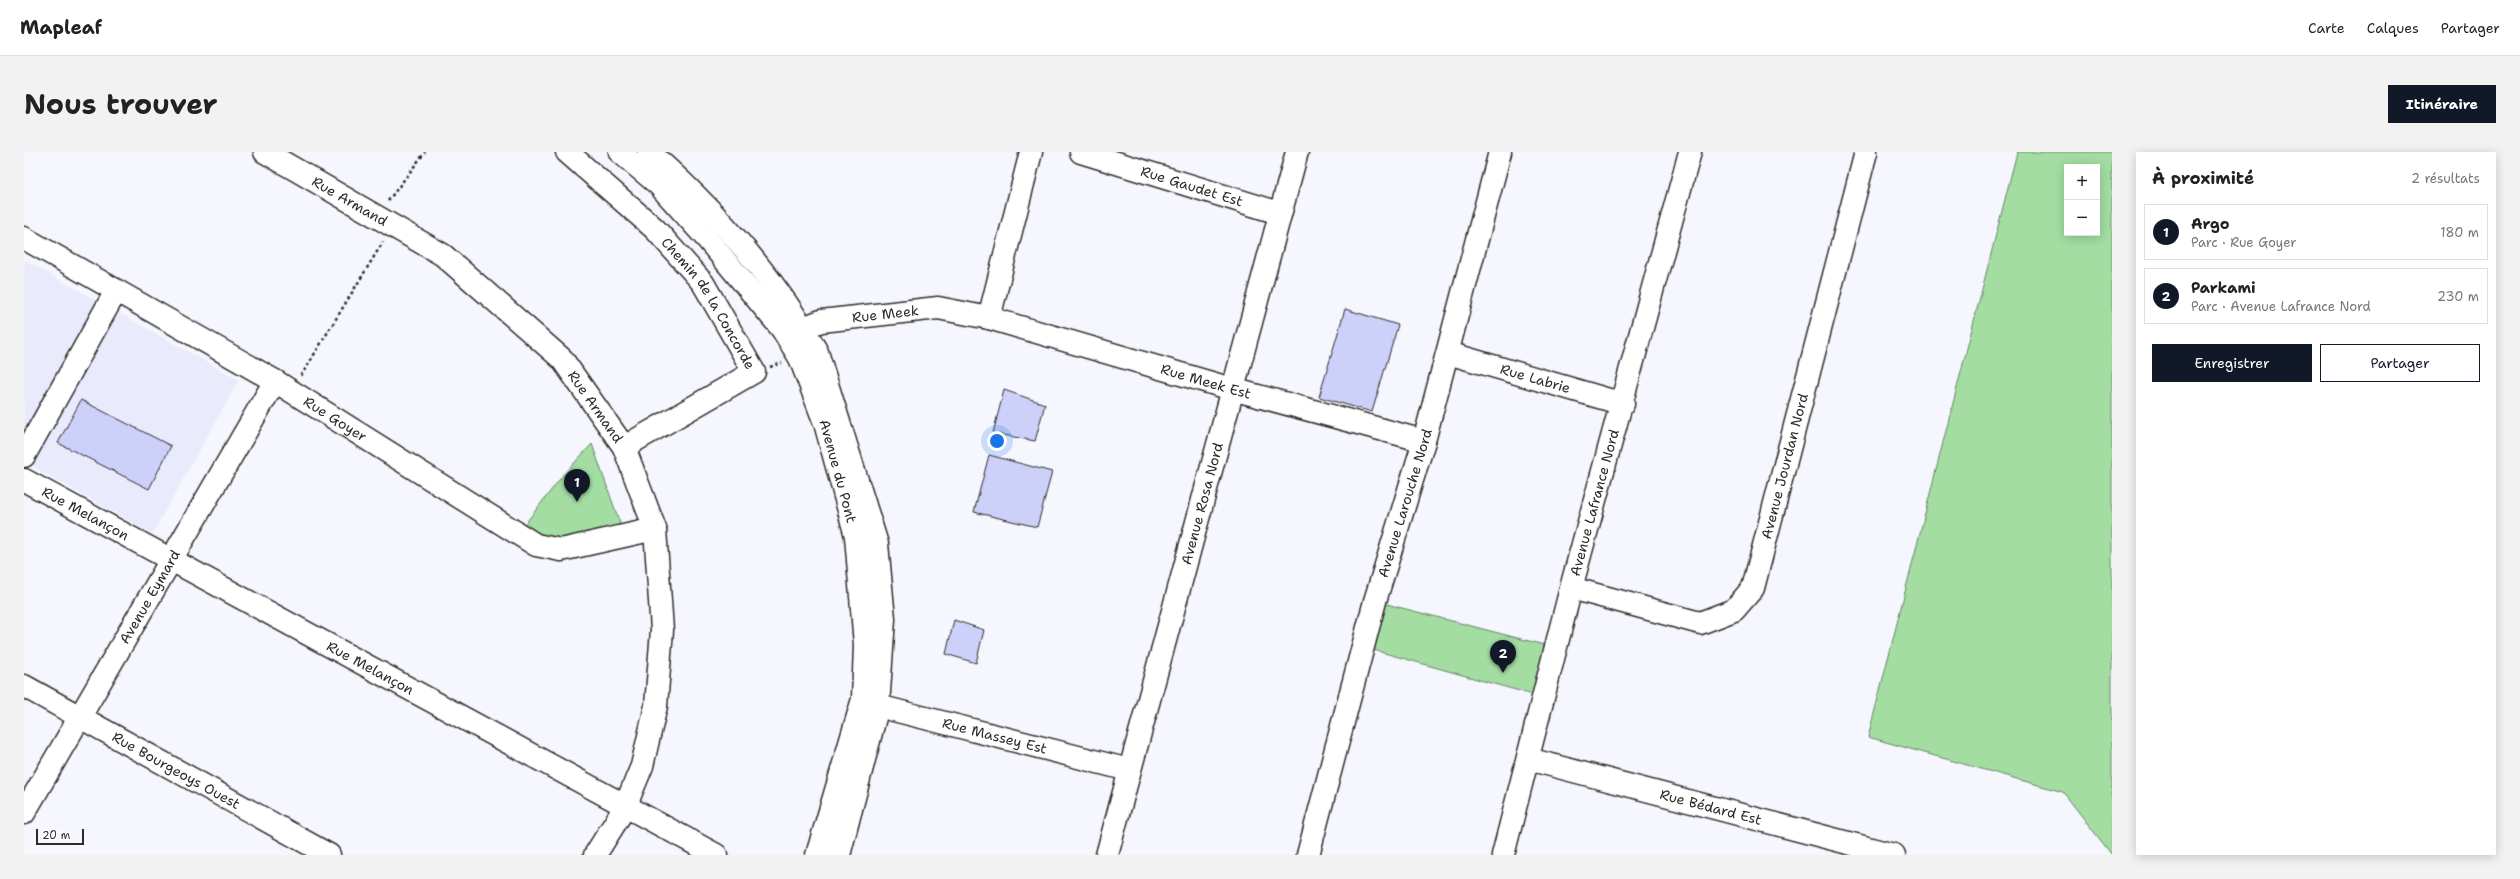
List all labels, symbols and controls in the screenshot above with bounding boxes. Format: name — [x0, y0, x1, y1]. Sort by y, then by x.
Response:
text: Mapleaf — [20, 15, 102, 40]
text: Carte — [2308, 19, 2345, 37]
text: Calques — [2367, 19, 2419, 37]
text: Partager — [2441, 19, 2500, 37]
text: Nous trouver — [24, 85, 218, 123]
button: Itinéraire — [2388, 85, 2496, 123]
street label: Rue Gaudet Est — [1139, 162, 1245, 210]
map controls — [2064, 164, 2100, 236]
button: + — [2064, 164, 2100, 200]
text: À proximité — [2152, 167, 2254, 189]
text: 2 résultats — [2411, 170, 2480, 187]
street label: Rue Armand — [309, 172, 391, 230]
button: − — [2064, 200, 2100, 236]
text: Argo — [2191, 214, 2230, 234]
text: 1 — [2163, 224, 2169, 241]
text: 180 m — [2440, 224, 2479, 241]
street label: Chemin de la Concorde — [658, 234, 759, 372]
text: Parc · Rue Goyer — [2191, 234, 2296, 251]
text: Parkami — [2191, 278, 2256, 298]
text: 2 — [2161, 288, 2171, 305]
text: 230 m — [2437, 288, 2479, 305]
text: Parc · Avenue Lafrance Nord — [2191, 298, 2371, 315]
street label: Rue Meek — [851, 301, 920, 327]
button: Enregistrer — [2152, 344, 2312, 382]
button: Partager — [2320, 344, 2480, 382]
street label: Rue Meek Est — [1159, 360, 1253, 403]
street label: Rue Labrie — [1498, 360, 1573, 397]
street label: Rue Armand — [564, 367, 627, 446]
street label: Avenue Jourdan Nord — [1757, 391, 1812, 541]
street label: Rue Goyer — [300, 392, 371, 446]
street label: Avenue du Pont — [815, 417, 861, 525]
street label: Avenue Larouche Nord — [1374, 427, 1436, 580]
street label: Avenue Lafrance Nord — [1566, 427, 1623, 578]
your location — [987, 431, 1007, 451]
street label: Avenue Rosa Nord — [1177, 440, 1227, 567]
pin: 1 — [564, 469, 590, 502]
street label: Rue Melançon — [39, 482, 133, 544]
street label: Avenue Eymard — [115, 546, 184, 647]
street label: Rue Melançon — [324, 637, 417, 699]
pin: 2 — [1490, 640, 1516, 673]
street label: Rue Massey Est — [940, 714, 1049, 758]
street label: Rue Bourgeoys Ouest — [109, 728, 243, 813]
street label: Rue Bédard Est — [1658, 785, 1764, 829]
scale bar — [36, 827, 84, 846]
text: 20 m — [42, 828, 70, 843]

